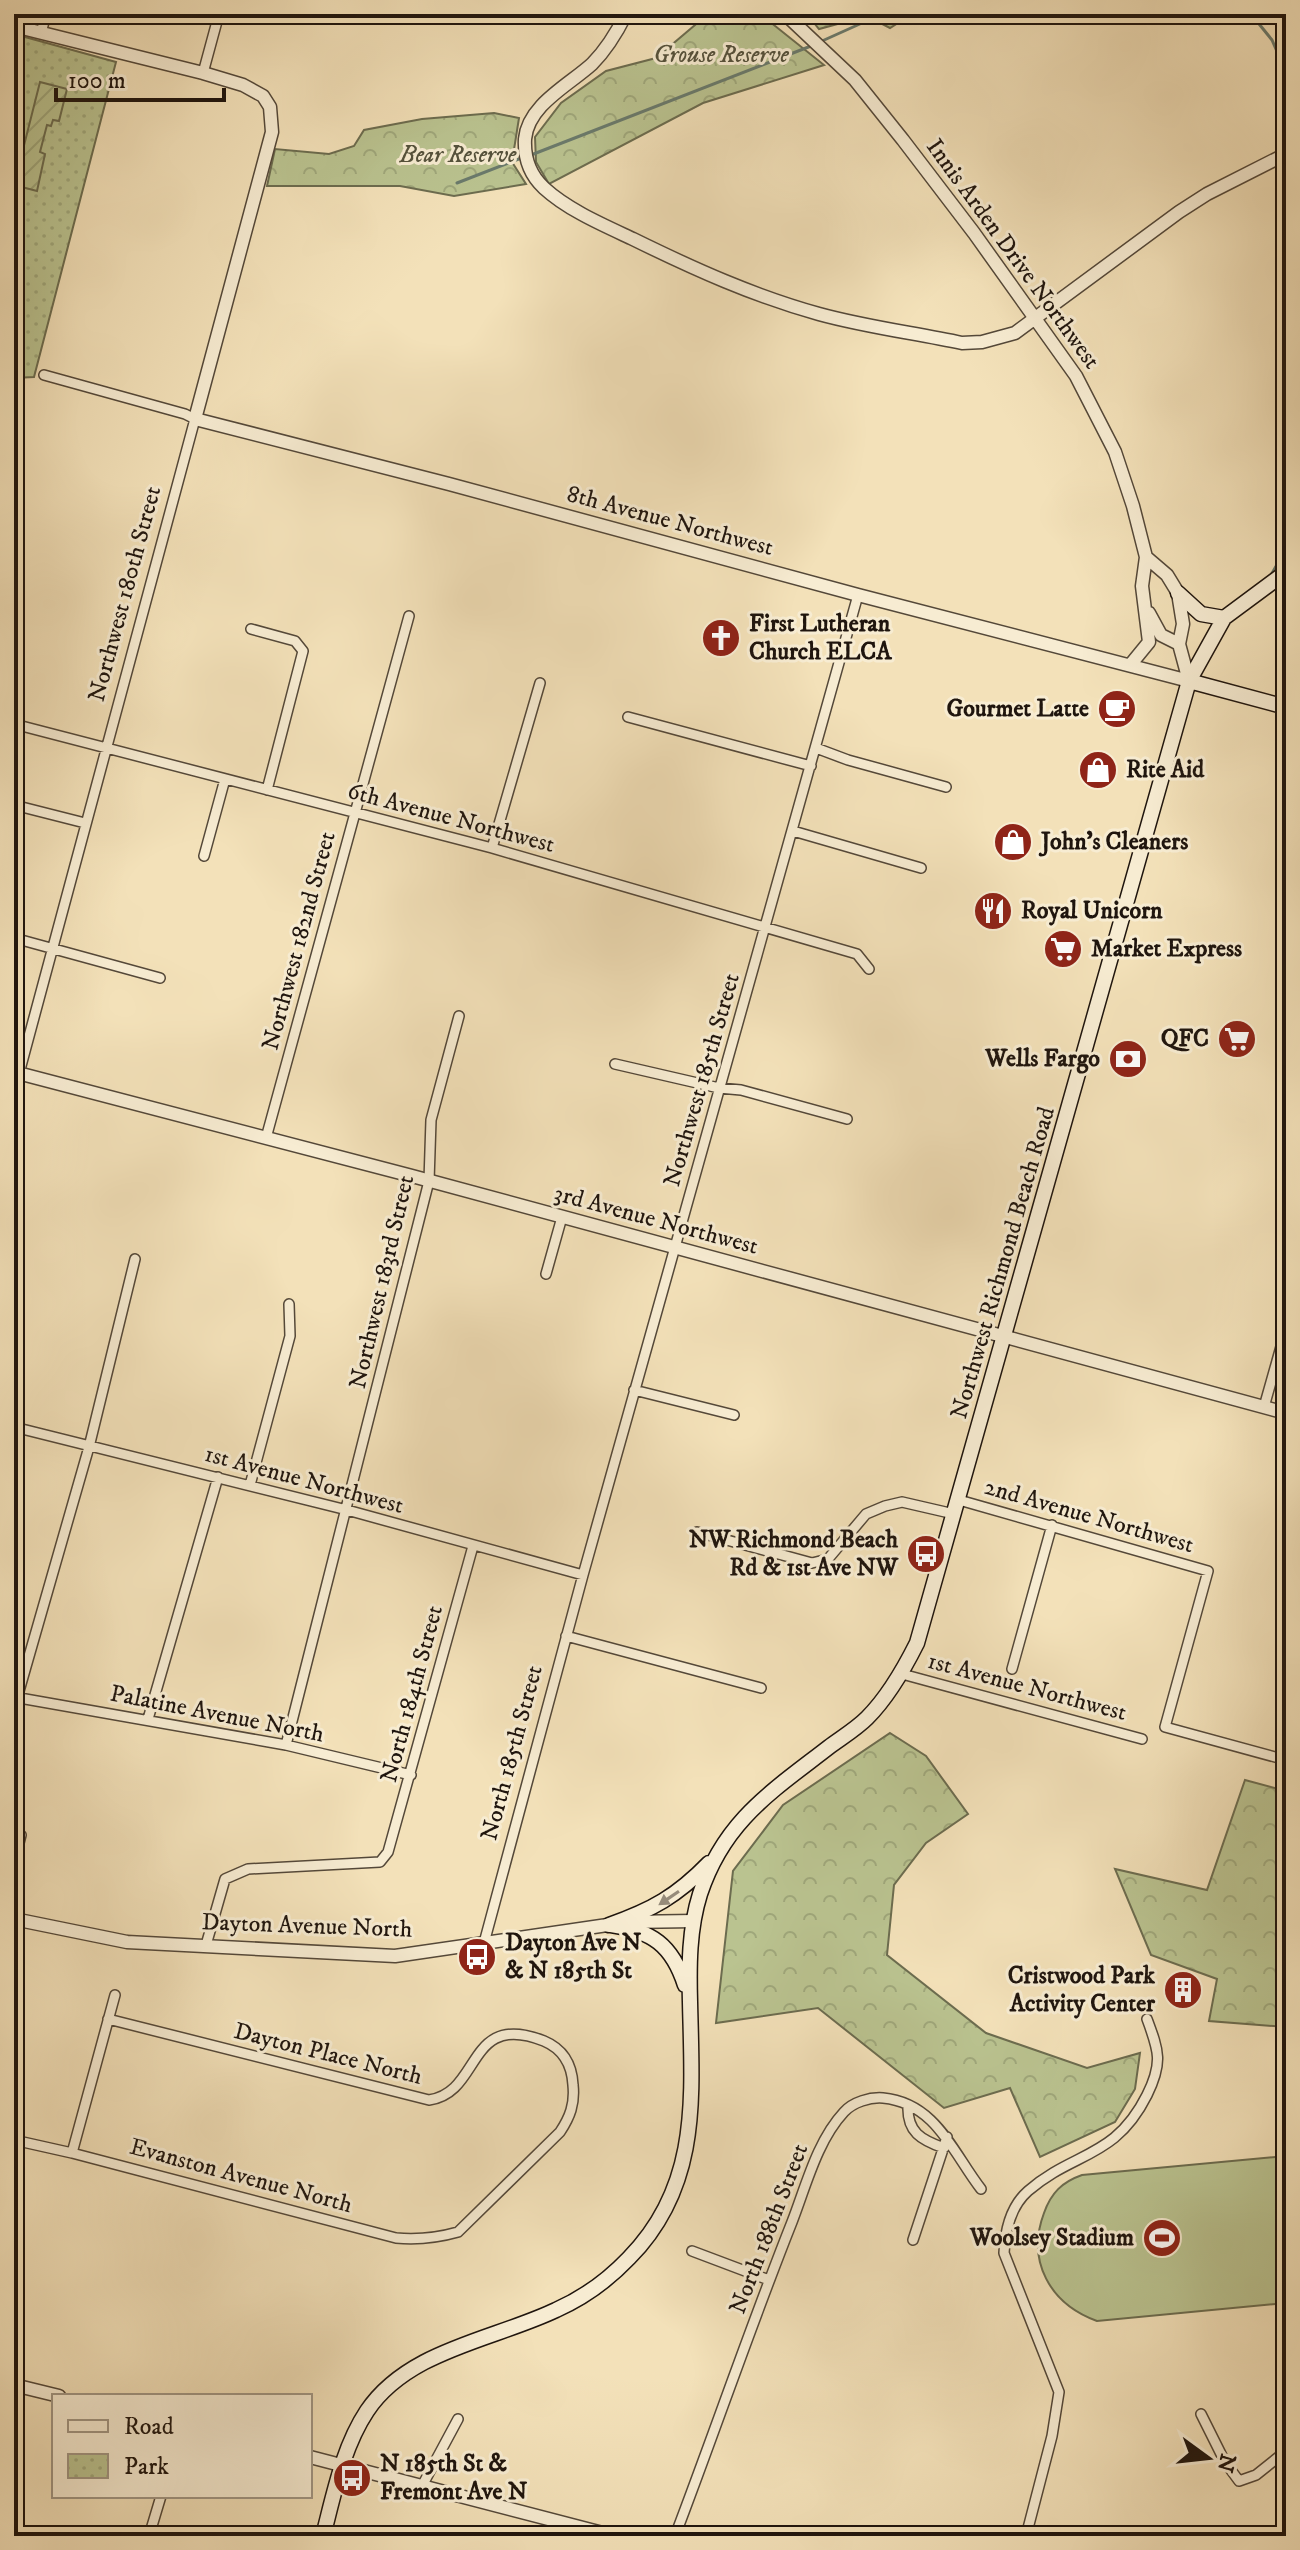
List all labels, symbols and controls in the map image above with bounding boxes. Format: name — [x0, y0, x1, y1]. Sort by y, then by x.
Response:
park label: Grouse Reserve — [653, 40, 789, 70]
scale bar — [56, 52, 224, 102]
text: 100 m — [68, 66, 126, 96]
street label: Innis Arden Drive Northwest — [919, 133, 1107, 375]
park label: Bear Reserve — [399, 140, 517, 170]
street label: 8th Avenue Northwest — [563, 479, 777, 563]
street label: Northwest 180th Street — [82, 483, 168, 705]
place label: First Lutheran Church ELCA — [749, 609, 892, 667]
church icon: First Lutheran Church ELCA — [700, 617, 742, 659]
cafe icon: Gourmet Latte — [1096, 688, 1138, 730]
place label: Gourmet Latte — [947, 694, 1089, 724]
shop icon: Rite Aid — [1077, 749, 1119, 791]
place label: Rite Aid — [1126, 755, 1205, 785]
street label: 6th Avenue Northwest — [344, 776, 558, 860]
shop icon: John's Cleaners — [992, 821, 1034, 863]
place label: John's Cleaners — [1038, 827, 1188, 857]
street label: Northwest 182nd Street — [255, 828, 343, 1054]
restaurant icon: Royal Unicorn — [972, 890, 1014, 932]
place label: Royal Unicorn — [1021, 896, 1163, 926]
supermarket icon: Market Express — [1042, 928, 1084, 970]
place label: Market Express — [1091, 934, 1242, 964]
street label: Northwest 185th Street — [657, 969, 747, 1190]
supermarket icon: QFC — [1216, 1018, 1258, 1060]
place label: QFC — [1161, 1024, 1209, 1054]
bank icon: Wells Fargo — [1107, 1038, 1149, 1080]
place label: Wells Fargo — [984, 1044, 1100, 1074]
street label: Northwest Richmond Beach Road — [944, 1103, 1062, 1423]
street label: Northwest 183rd Street — [343, 1172, 421, 1392]
street label: 3rd Avenue Northwest — [551, 1178, 762, 1262]
street label: 1st Avenue Northwest — [201, 1439, 407, 1521]
street label: 2nd Avenue Northwest — [981, 1472, 1198, 1560]
place label: NW Richmond Beach Rd & 1st Ave NW — [689, 1525, 899, 1583]
bus stop icon: NW Richmond Beach Rd & 1st Ave NW — [905, 1533, 947, 1575]
street label: North 184th Street — [374, 1602, 450, 1786]
street label: 1st Avenue Northwest — [924, 1646, 1130, 1728]
street label: North 185th Street — [474, 1662, 550, 1844]
street label: Palatine Avenue North — [107, 1679, 327, 1750]
one-way arrow — [658, 1890, 679, 1905]
street label: Dayton Avenue North — [201, 1907, 413, 1945]
place label: Dayton Ave N & N 185th St — [505, 1928, 642, 1986]
bus stop icon: Dayton Ave N & N 185th St — [456, 1936, 498, 1978]
place label: Cristwood Park Activity Center — [1008, 1961, 1156, 2019]
building icon: Cristwood Park Activity Center — [1162, 1969, 1204, 2011]
street label: Dayton Place North — [231, 2016, 426, 2092]
street label: Evanston Avenue North — [126, 2132, 356, 2220]
street label: North 188th Street — [723, 2139, 815, 2318]
sports icon: Woolsey Stadium — [1141, 2217, 1183, 2259]
place label: Woolsey Stadium — [969, 2223, 1134, 2253]
legend — [52, 2394, 312, 2498]
text: Road — [124, 2412, 174, 2442]
north arrow — [1168, 2418, 1248, 2498]
place label: N 185th St & Fremont Ave N — [380, 2449, 528, 2507]
text: N — [1210, 2451, 1241, 2475]
text: Park — [124, 2452, 169, 2482]
bus stop icon: N 185th St & Fremont Ave N — [331, 2457, 373, 2499]

